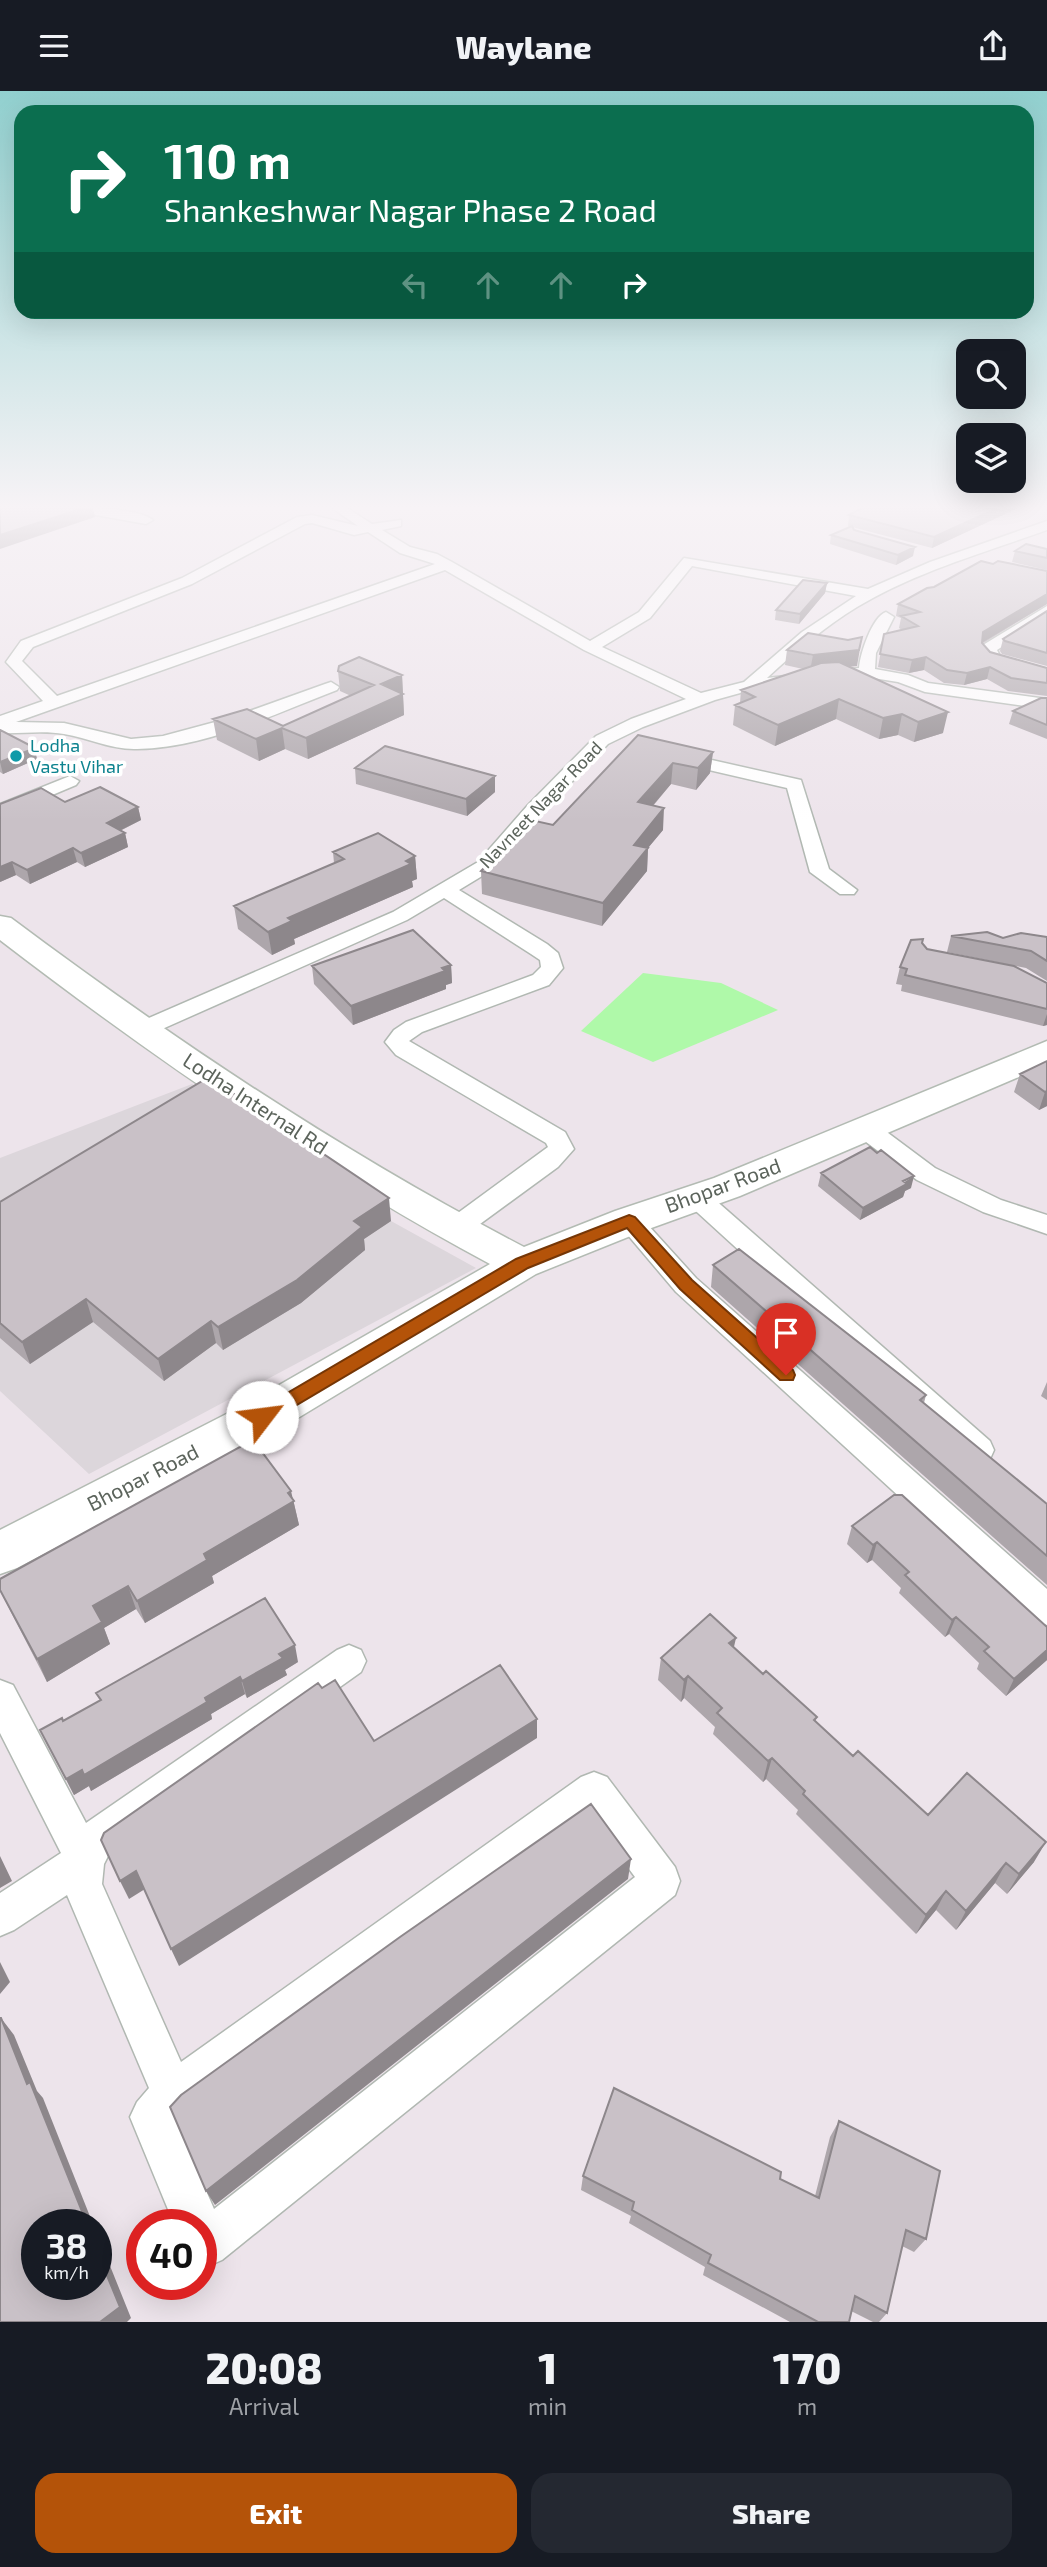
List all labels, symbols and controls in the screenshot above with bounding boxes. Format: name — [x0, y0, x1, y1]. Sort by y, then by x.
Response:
icon: menu — [35, 27, 73, 65]
text: Waylane — [455, 27, 592, 65]
icon: share — [974, 27, 1012, 65]
text: 110 m — [164, 130, 291, 189]
icon: right — [49, 133, 140, 224]
text: Shankeshwar Nagar Phase 2 Road — [164, 190, 657, 228]
icon: left — [396, 266, 434, 304]
icon: ahead — [469, 266, 507, 304]
icon: ahead — [542, 266, 580, 304]
icon: right — [615, 266, 653, 304]
map controls — [956, 339, 1026, 493]
button: search — [956, 339, 1026, 409]
button: layers — [956, 423, 1026, 493]
place label: Lodha Vastu Vihar — [30, 734, 123, 777]
street label: Navneet Nagar Road — [474, 736, 606, 872]
marker: Lodha Vastu Vihar — [8, 748, 24, 764]
street label: Lodha Internal Rd — [179, 1047, 333, 1159]
street label: Bhopar Road — [661, 1152, 784, 1217]
pin — [756, 1303, 816, 1375]
icon: arrive — [767, 1314, 805, 1352]
position arrow — [225, 1380, 299, 1454]
street label: Bhopar Road — [82, 1438, 202, 1515]
speed limit sign: 40 — [126, 2209, 217, 2300]
text: 38 — [46, 2224, 87, 2266]
text: km/h — [44, 2261, 89, 2283]
text: 20:08 — [206, 2342, 322, 2392]
text: 1 — [538, 2342, 557, 2392]
text: 170 — [773, 2342, 841, 2392]
text: Arrival — [229, 2392, 299, 2420]
text: min — [528, 2392, 567, 2420]
text: m — [797, 2392, 817, 2420]
button: Exit — [35, 2473, 517, 2553]
button: Share — [531, 2473, 1012, 2553]

